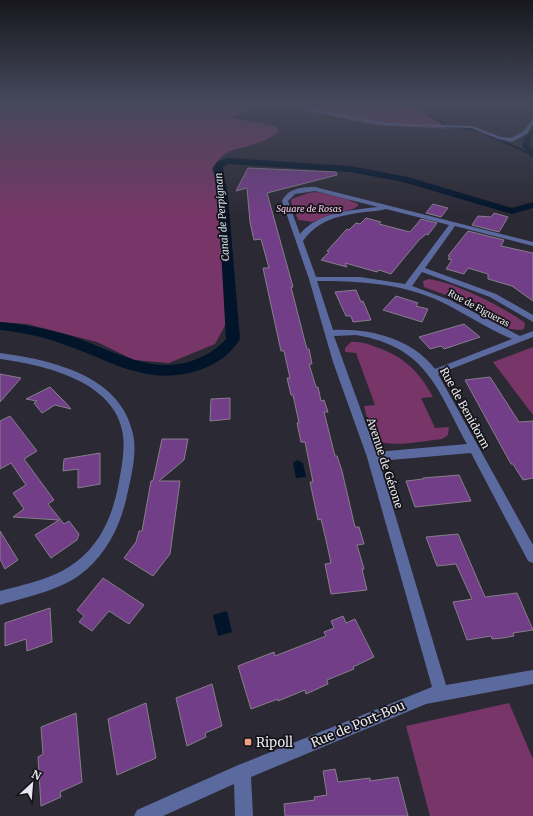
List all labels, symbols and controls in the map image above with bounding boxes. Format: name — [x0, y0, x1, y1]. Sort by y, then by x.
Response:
water label: Canal de Perpignan — [212, 172, 232, 262]
park label: Square de Rosas — [276, 203, 342, 214]
street label: Rue de Figueras — [446, 287, 512, 329]
street label: Rue de Benidorm — [437, 365, 493, 451]
street label: Avenue de Gérone — [363, 415, 406, 510]
street label: Rue de Port-Bou — [308, 696, 408, 752]
place label: Ripoll — [256, 734, 293, 751]
marker: Ripoll — [243, 737, 253, 747]
north arrow — [12, 764, 52, 804]
text: N — [29, 767, 44, 783]

